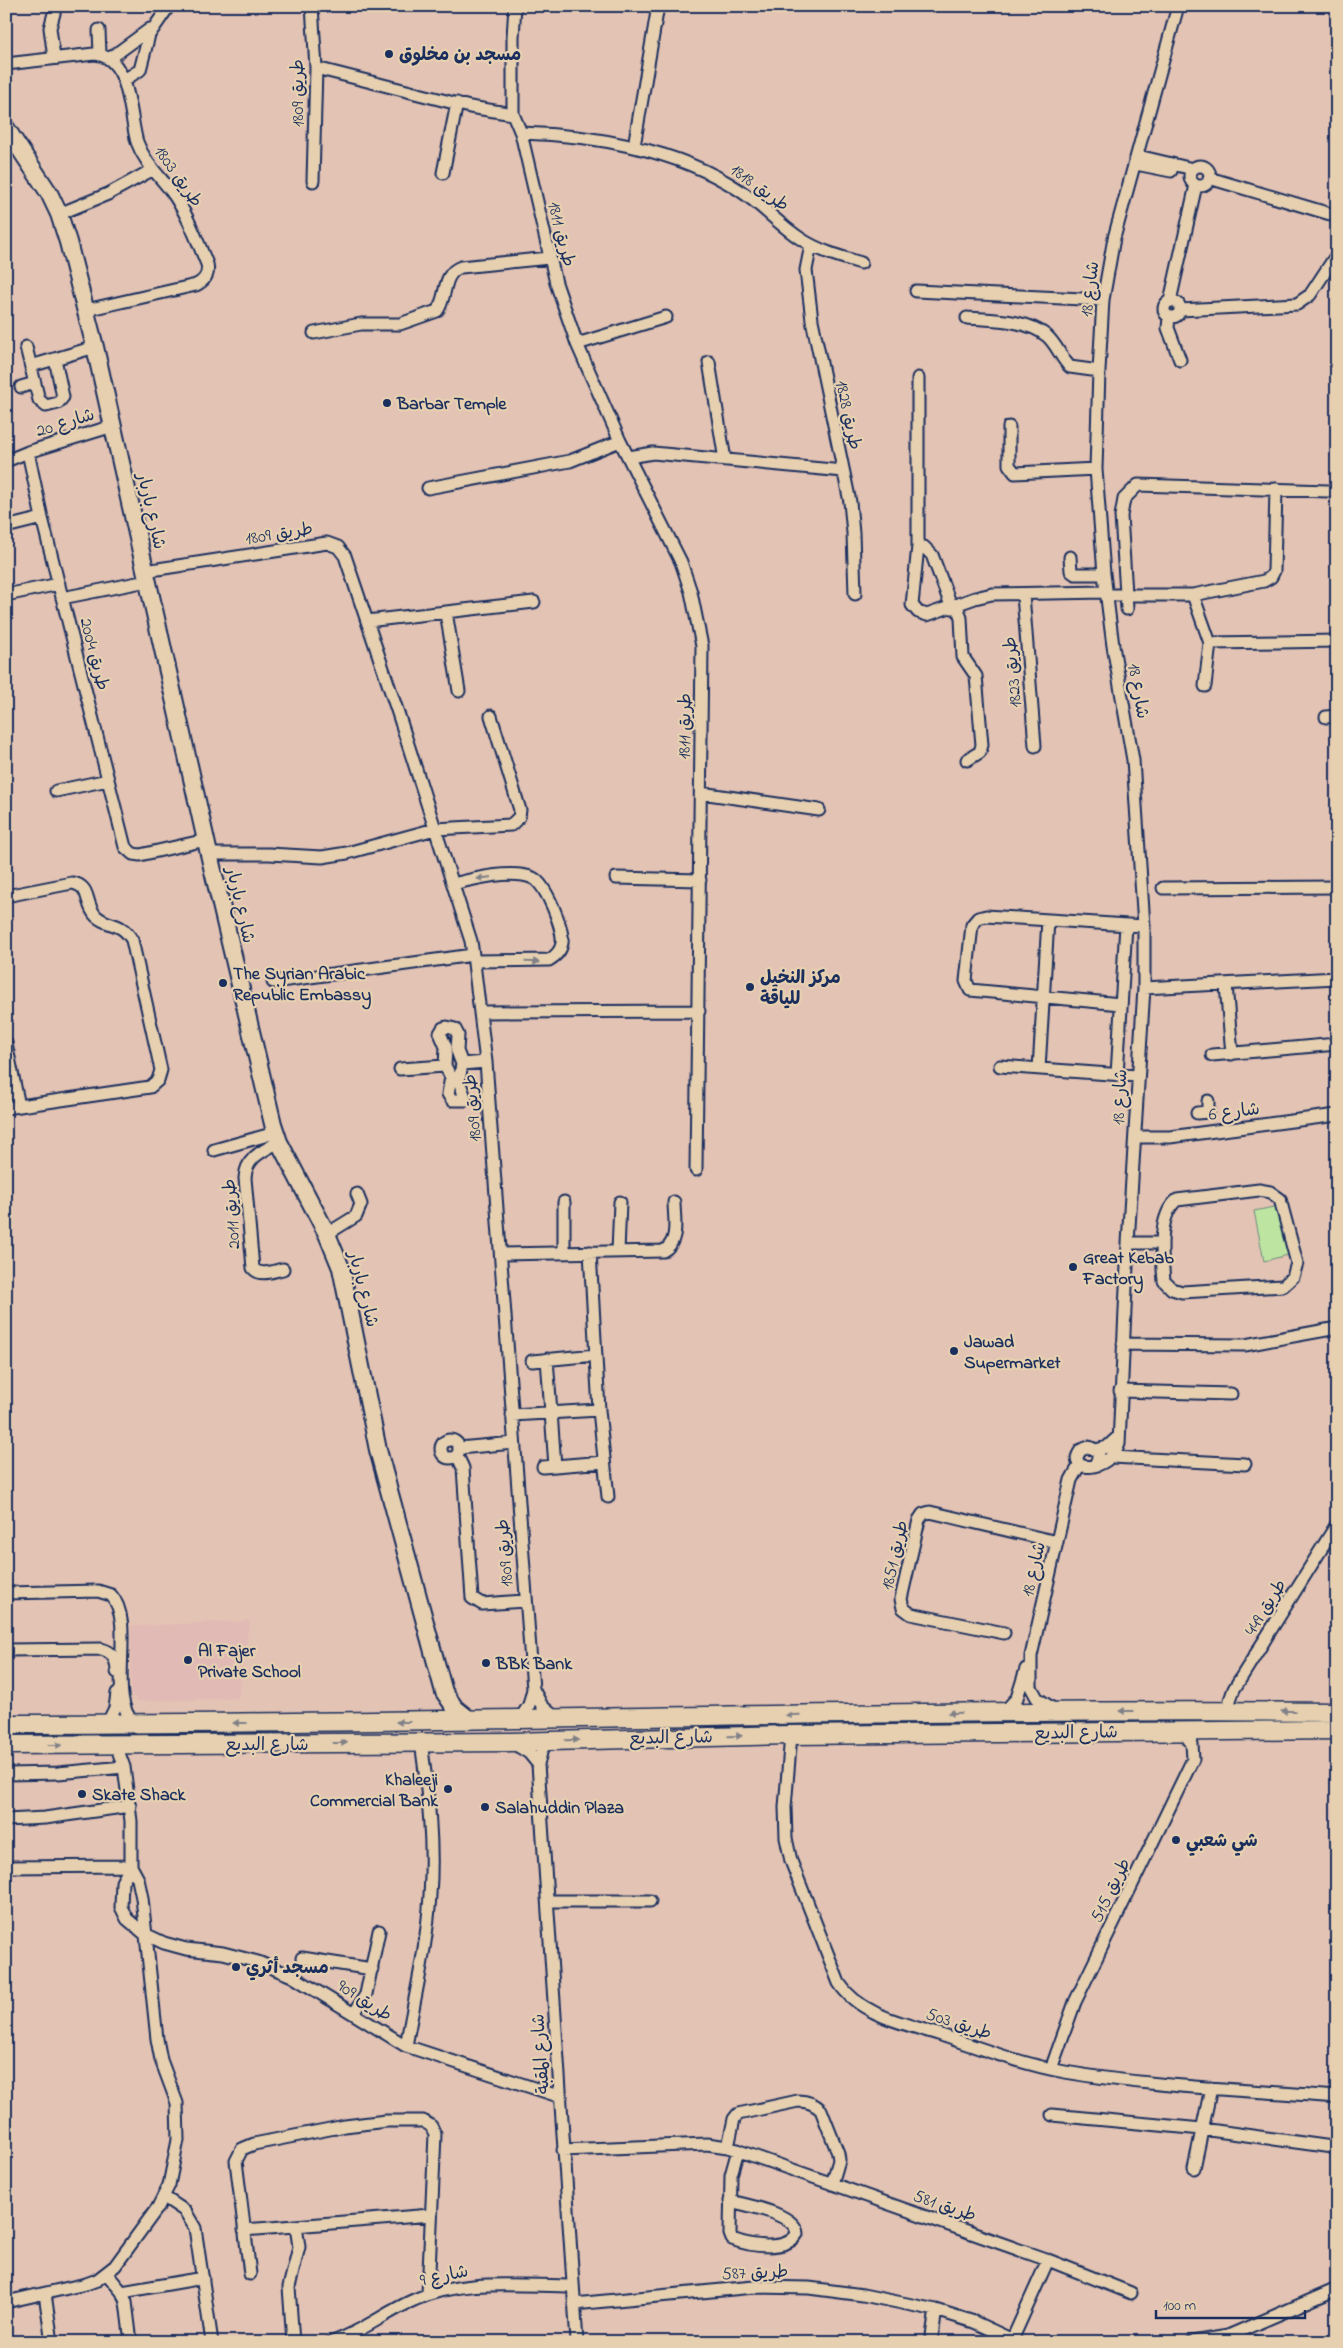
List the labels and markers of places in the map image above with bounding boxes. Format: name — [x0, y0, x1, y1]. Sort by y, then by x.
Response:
place label: مسجد بن مخلوق — [399, 43, 521, 69]
marker: مسجد بن مخلوق — [383, 48, 395, 60]
place label: Barbar Temple — [396, 392, 507, 418]
marker: Barbar Temple — [381, 397, 393, 409]
place label: The Syrian Arabic Republic Embassy — [233, 962, 371, 1010]
place label: مركز النخيل للياقة — [760, 966, 841, 1013]
marker: The Syrian Arabic Republic Embassy — [217, 977, 229, 989]
marker: مركز النخيل للياقة — [744, 981, 756, 993]
place label: Great Kebab Factory — [1082, 1246, 1174, 1294]
marker: Great Kebab Factory — [1067, 1261, 1079, 1273]
place label: Jawad Supermarket — [964, 1330, 1061, 1377]
marker: Jawad Supermarket — [948, 1345, 960, 1357]
place label: Al Fajer Private School — [198, 1639, 301, 1686]
place label: BBK Bank — [495, 1652, 573, 1678]
marker: Al Fajer Private School — [182, 1654, 194, 1666]
marker: BBK Bank — [480, 1657, 492, 1669]
place label: Khaleeji Commercial Bank — [310, 1768, 439, 1815]
place label: Skate Shack — [92, 1783, 187, 1809]
marker: Khaleeji Commercial Bank — [442, 1783, 454, 1795]
marker: Skate Shack — [76, 1788, 88, 1800]
place label: Salahuddin Plaza — [495, 1796, 624, 1822]
marker: Salahuddin Plaza — [479, 1801, 491, 1813]
place label: شي شعبي — [1186, 1829, 1258, 1856]
marker: شي شعبي — [1170, 1834, 1182, 1846]
place label: مسجد أثري — [246, 1956, 329, 1982]
marker: مسجد أثري — [230, 1961, 242, 1973]

